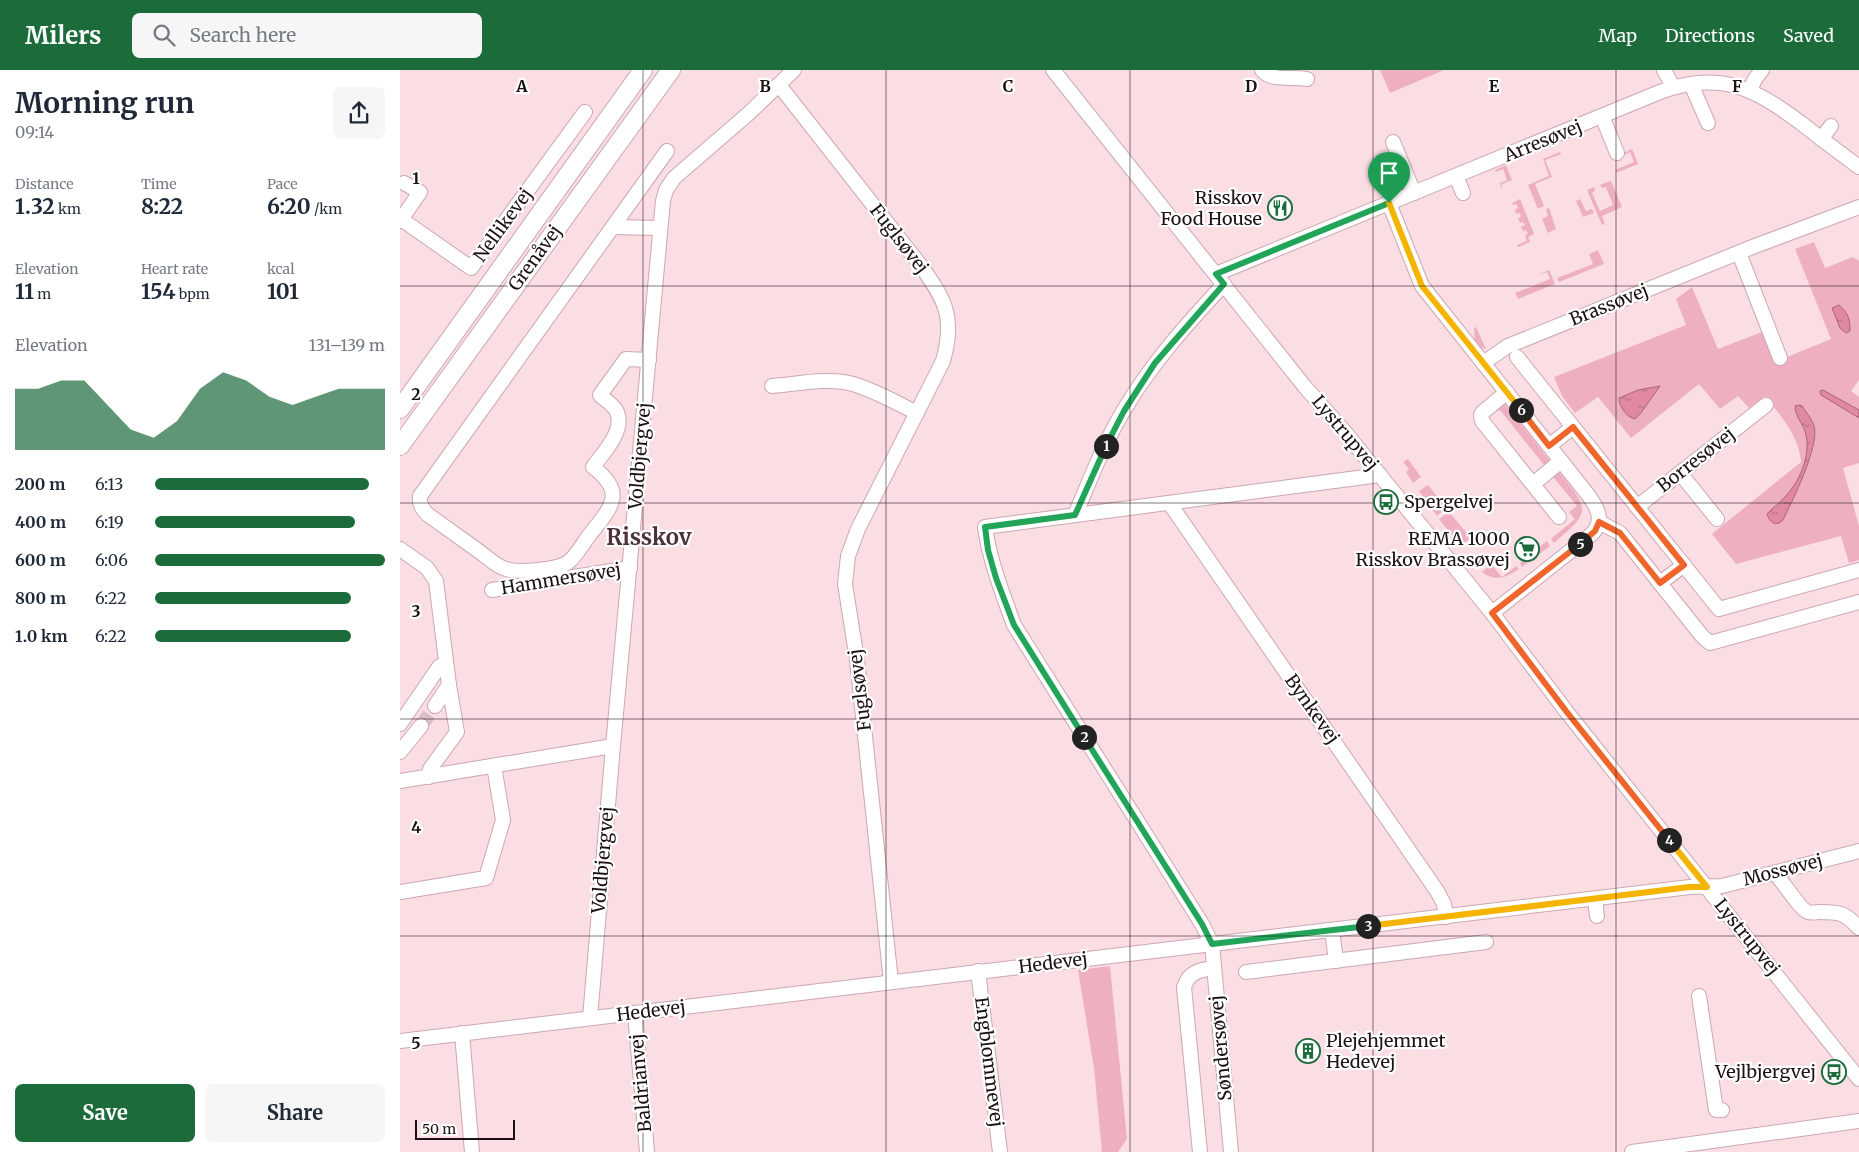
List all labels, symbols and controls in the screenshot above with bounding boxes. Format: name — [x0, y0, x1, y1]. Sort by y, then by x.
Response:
search box — [132, 13, 482, 58]
text: Milers — [25, 20, 102, 51]
icon: search — [150, 21, 178, 49]
text: Search here — [190, 23, 296, 47]
text: Map — [1599, 24, 1637, 47]
text: Directions — [1665, 24, 1755, 47]
text: Saved — [1783, 24, 1834, 47]
text: A — [515, 76, 528, 96]
text: B — [759, 76, 771, 96]
text: C — [1003, 76, 1013, 96]
text: D — [1245, 76, 1257, 96]
text: E — [1489, 76, 1500, 96]
text: F — [1732, 76, 1742, 96]
text: Morning run — [15, 85, 194, 121]
button: share — [333, 87, 385, 139]
street label: Arresøvej — [1499, 114, 1585, 167]
text: 09:14 — [15, 122, 54, 142]
pin — [1368, 152, 1410, 203]
icon: arrive — [1375, 159, 1403, 187]
text: 1 — [412, 168, 420, 188]
text: Distance — [15, 175, 74, 193]
text: Time — [141, 175, 177, 193]
text: Pace — [267, 175, 298, 193]
street label: Nellikevej — [468, 183, 537, 266]
place label: Risskov Food House — [1160, 186, 1263, 230]
text: 1.32 — [15, 193, 55, 220]
text: 8:22 — [141, 193, 183, 220]
text: 6:20 — [267, 193, 311, 220]
restaurant icon: Risskov Food House — [1267, 195, 1293, 221]
street label: Fuglsøvej — [865, 199, 934, 278]
text: km — [55, 200, 81, 218]
text: /km — [311, 200, 342, 218]
street label: Grenåvej — [503, 220, 566, 295]
text: Elevation — [15, 260, 79, 278]
text: Heart rate — [141, 260, 208, 278]
text: kcal — [267, 260, 295, 278]
text: 11 — [15, 278, 34, 305]
text: 154 — [141, 278, 176, 305]
text: 101 — [267, 278, 299, 305]
street label: Brassøvej — [1566, 278, 1651, 331]
text: m — [34, 285, 51, 303]
text: bpm — [176, 285, 210, 303]
text: Elevation — [15, 335, 88, 355]
text: 131–139 m — [309, 335, 385, 355]
text: 2 — [411, 384, 421, 404]
street label: Lystrupvej — [1307, 390, 1384, 475]
pin: 6 — [1508, 398, 1534, 422]
street label: Voldbjergvej — [623, 401, 656, 511]
text: 6 — [1517, 401, 1526, 419]
street label: Borresøvej — [1652, 422, 1739, 497]
pin: 1 — [1094, 434, 1118, 458]
text: 1 — [1103, 437, 1110, 455]
text: 200 m — [15, 474, 65, 494]
text: 6:13 — [95, 474, 123, 494]
bus stop icon: Spergelvej — [1373, 489, 1399, 515]
place label: Spergelvej — [1404, 490, 1494, 513]
text: 400 m — [15, 512, 66, 532]
text: 6:19 — [95, 512, 124, 532]
district label: Risskov — [606, 523, 692, 551]
place label: REMA 1000 Risskov Brassøvej — [1356, 527, 1510, 571]
pin: 5 — [1568, 532, 1592, 556]
text: 5 — [1576, 535, 1585, 553]
supermarket icon: REMA 1000 Risskov Brassøvej — [1514, 536, 1540, 562]
text: 600 m — [15, 550, 66, 570]
text: 6:06 — [95, 550, 128, 570]
street label: Hammersøvej — [499, 558, 623, 599]
text: 800 m — [15, 588, 66, 608]
text: 6:22 — [95, 588, 127, 608]
text: 3 — [411, 601, 421, 621]
text: 1.0 km — [15, 626, 68, 646]
text: 6:22 — [95, 626, 127, 646]
street label: Fuglsøvej — [843, 648, 876, 732]
street label: Bynkevej — [1280, 669, 1345, 748]
pin: 2 — [1072, 724, 1096, 750]
text: 2 — [1080, 728, 1089, 746]
street label: Voldbjergvej — [586, 805, 619, 915]
text: 4 — [411, 817, 421, 837]
pin: 4 — [1656, 828, 1682, 852]
text: 4 — [1665, 831, 1674, 849]
street label: Mossøvej — [1741, 849, 1825, 891]
street label: Lystrupvej — [1710, 894, 1785, 980]
pin: 3 — [1356, 914, 1380, 938]
text: 3 — [1364, 917, 1373, 935]
street label: Hedevej — [1017, 947, 1089, 978]
street label: Søndersøvej — [1204, 994, 1237, 1102]
street label: Hedevej — [615, 995, 687, 1026]
street label: Engblommevej — [970, 996, 1009, 1128]
place label: Plejehjemmet Hedevej — [1326, 1029, 1445, 1073]
text: 5 — [411, 1033, 421, 1053]
street label: Baldrianvej — [625, 1033, 656, 1133]
building icon: Plejehjemmet Hedevej — [1295, 1038, 1321, 1064]
bus stop icon: Vejlbjergvej — [1821, 1059, 1847, 1085]
place label: Vejlbjergvej — [1714, 1060, 1816, 1083]
button: Save — [15, 1084, 195, 1142]
button: Share — [205, 1084, 385, 1142]
scale bar — [415, 1117, 515, 1140]
text: 50 m — [422, 1120, 456, 1138]

